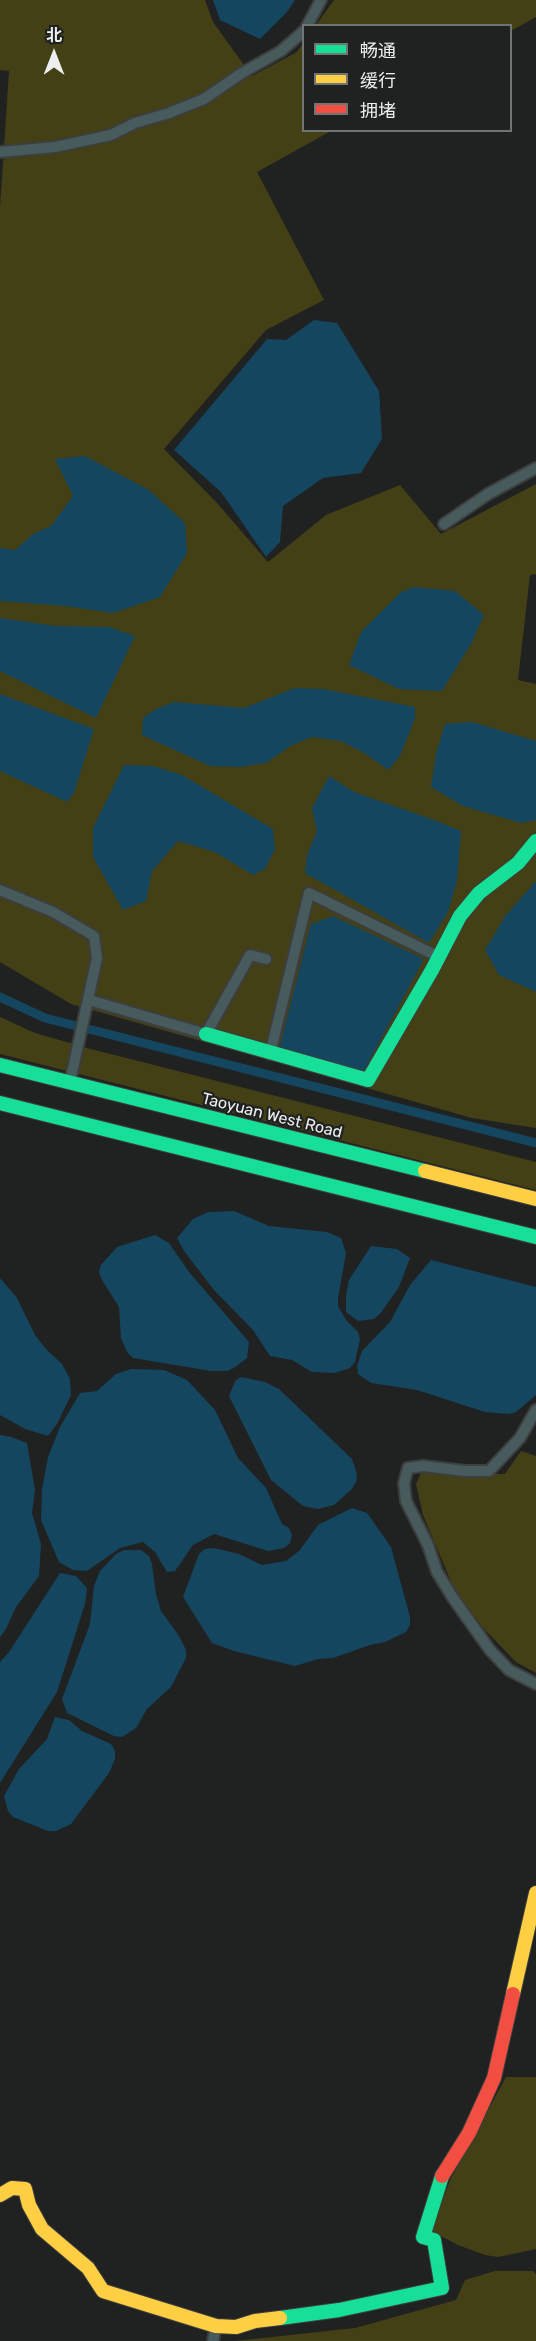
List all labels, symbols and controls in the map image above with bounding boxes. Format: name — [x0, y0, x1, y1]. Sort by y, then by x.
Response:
north arrow — [24, 24, 84, 84]
legend — [302, 24, 512, 132]
text: 北 — [46, 26, 62, 45]
text: 畅通 — [360, 40, 396, 62]
text: 缓行 — [360, 70, 396, 92]
text: 拥堵 — [360, 100, 396, 122]
street label: Taoyuan West Road — [200, 1089, 344, 1143]

